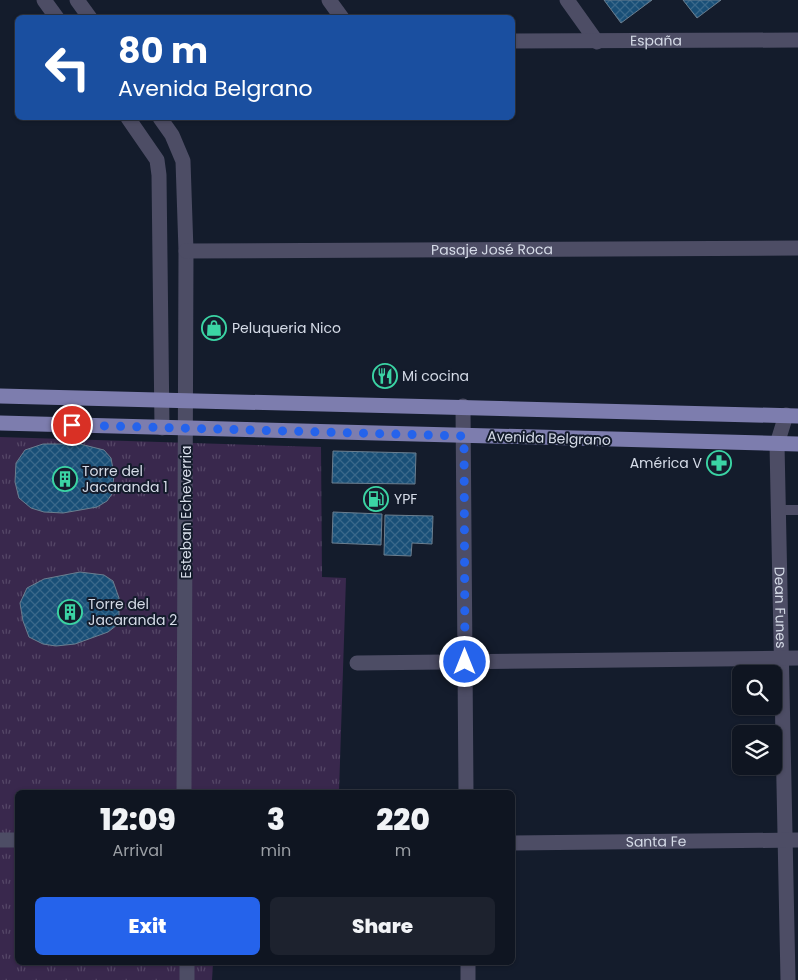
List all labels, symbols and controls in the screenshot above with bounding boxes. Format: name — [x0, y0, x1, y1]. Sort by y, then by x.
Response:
text: 80 m — [118, 26, 208, 75]
street label: España — [630, 30, 682, 51]
icon: left — [35, 35, 100, 100]
text: Avenida Belgrano — [118, 73, 313, 104]
street label: Pasaje José Roca — [431, 239, 553, 260]
shop icon: Peluqueria Nico — [201, 315, 227, 341]
place label: Peluqueria Nico — [232, 318, 341, 338]
restaurant icon: Mi cocina — [372, 363, 398, 389]
place label: Mi cocina — [402, 366, 469, 386]
pin — [51, 404, 93, 446]
icon: arrive — [58, 411, 86, 439]
street label: Avenida Belgrano — [487, 426, 611, 450]
street label: Esteban Echeverria — [176, 445, 196, 579]
pharmacy icon: América V — [706, 450, 732, 476]
place label: América V — [630, 453, 703, 473]
place label: Torre del Jacaranda 1 — [82, 461, 168, 497]
building icon: Torre del Jacaranda 1 — [52, 466, 78, 492]
fuel station icon: YPF — [363, 486, 389, 512]
place label: YPF — [394, 489, 417, 509]
street label: Dean Funes — [770, 567, 791, 649]
place label: Torre del Jacaranda 2 — [88, 594, 177, 630]
building icon: Torre del Jacaranda 2 — [57, 599, 83, 625]
position arrow — [438, 635, 490, 687]
map controls — [732, 665, 782, 775]
button: search — [732, 665, 782, 715]
button: layers — [732, 725, 782, 775]
text: 12:09 — [100, 798, 176, 841]
text: 3 — [267, 798, 285, 841]
text: 220 — [376, 798, 430, 841]
street label: Santa Fe — [626, 831, 687, 852]
text: Arrival — [113, 839, 163, 862]
text: min — [261, 839, 291, 862]
text: m — [395, 839, 411, 862]
button: Exit — [35, 897, 260, 955]
button: Share — [270, 897, 495, 955]

